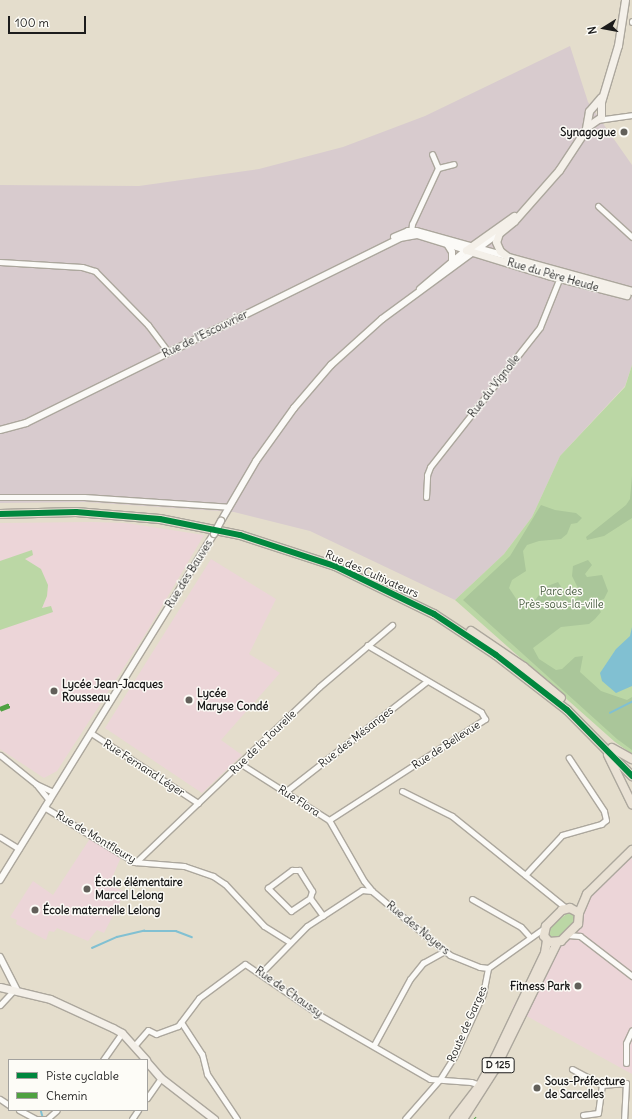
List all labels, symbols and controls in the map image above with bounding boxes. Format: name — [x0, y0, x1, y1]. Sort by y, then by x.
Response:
scale bar — [10, 8, 88, 34]
north arrow — [584, 8, 624, 48]
text: 100 m — [15, 15, 49, 30]
text: N — [585, 25, 600, 35]
place label: Synagogue — [560, 125, 616, 139]
marker: Synagogue — [619, 127, 629, 137]
street label: Rue du Père Heude — [506, 256, 600, 294]
street label: Rue de l'Escouvrier — [160, 308, 250, 360]
street label: Rue du Vignolle — [465, 352, 523, 420]
street label: Rue des Bauves — [163, 537, 215, 611]
street label: Rue des Cultivateurs — [323, 547, 421, 601]
park label: Parc des Près-sous-la-ville — [518, 585, 604, 611]
place label: Lycée Jean-Jacques Rousseau — [62, 678, 163, 704]
marker: Lycée Jean-Jacques Rousseau — [49, 686, 59, 696]
place label: Lycée Maryse Condé — [197, 687, 268, 713]
marker: Lycée Maryse Condé — [184, 695, 194, 705]
street label: Rue des Mésanges — [316, 704, 396, 770]
street label: Rue de la Tourelle — [227, 707, 299, 777]
street label: Rue de Bellevue — [410, 718, 482, 772]
street label: Rue Fernand Léger — [101, 737, 187, 799]
street label: Rue Flora — [276, 783, 322, 819]
street label: Rue de Montfleury — [54, 808, 138, 866]
place label: École élémentaire Marcel Lelong — [95, 876, 183, 902]
marker: École élémentaire Marcel Lelong — [82, 884, 92, 894]
street label: Rue des Noyers — [384, 899, 452, 957]
place label: École maternelle Lelong — [43, 903, 160, 917]
marker: École maternelle Lelong — [30, 905, 40, 915]
street label: Rue de Chaussy — [253, 964, 325, 1020]
place label: Fitness Park — [510, 979, 570, 993]
marker: Fitness Park — [573, 981, 583, 991]
street label: Route de Garges — [444, 984, 490, 1064]
road number: D 125 — [481, 1057, 515, 1073]
legend — [8, 1059, 148, 1111]
text: Piste cyclable — [46, 1068, 119, 1083]
place label: Sous-Préfecture de Sarcelles — [545, 1075, 625, 1101]
marker: Sous-Préfecture de Sarcelles — [532, 1083, 542, 1093]
text: Chemin — [46, 1088, 87, 1103]

